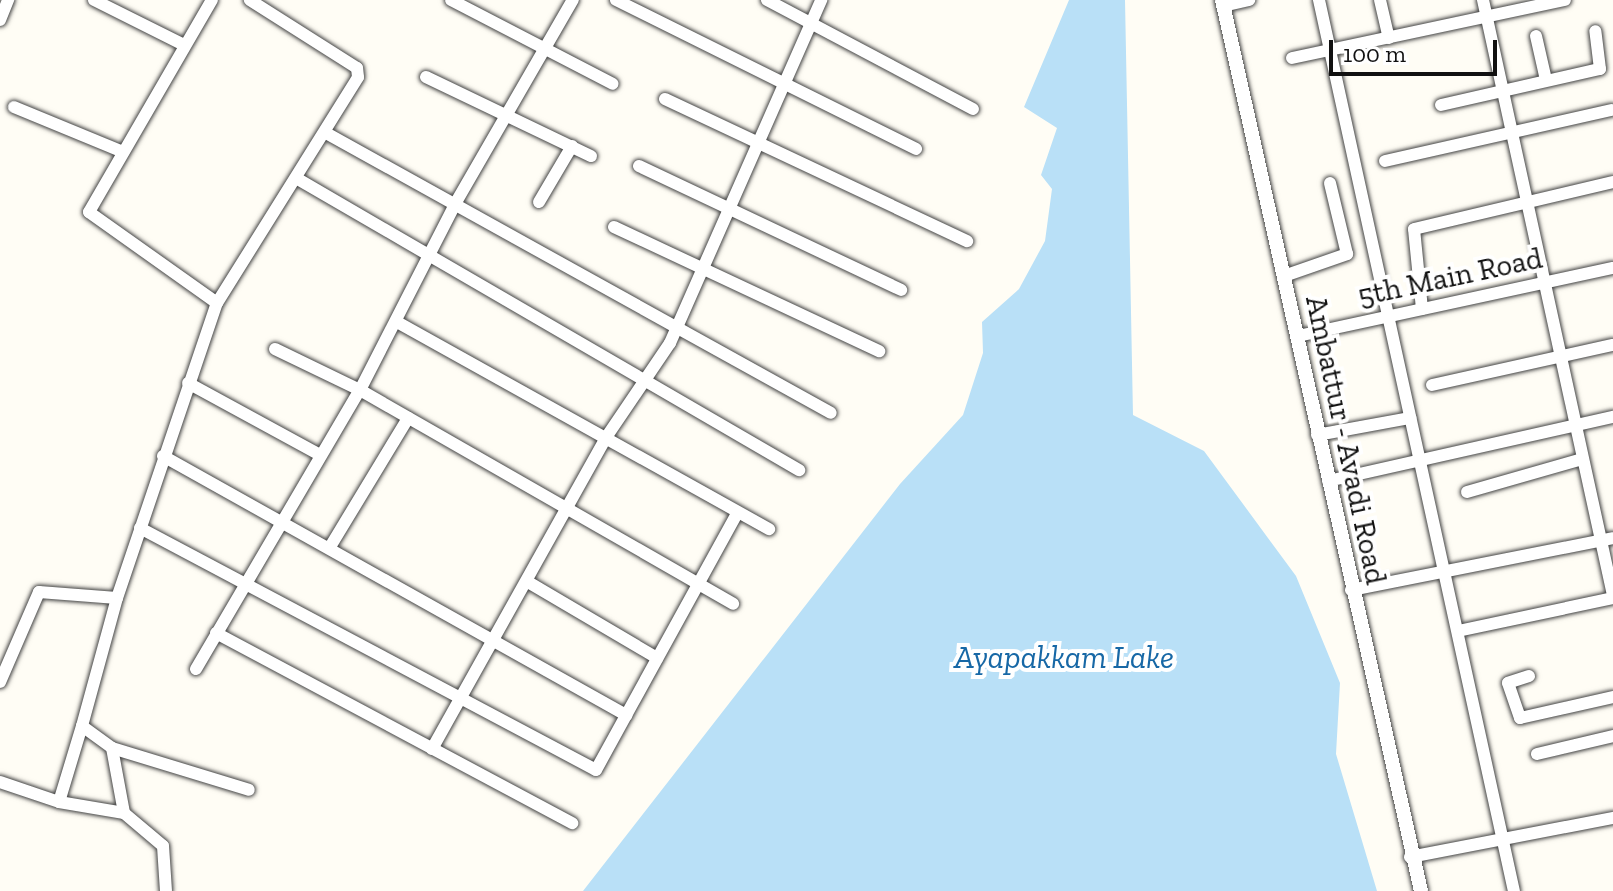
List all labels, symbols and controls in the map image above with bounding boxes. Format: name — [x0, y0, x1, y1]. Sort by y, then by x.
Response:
scale bar — [1333, 24, 1501, 74]
text: 100 m — [1343, 39, 1406, 68]
street label: 5th Main Road — [1354, 240, 1546, 314]
street label: Ambattur - Avadi Road — [1298, 292, 1394, 588]
water label: Ayapakkam Lake — [954, 638, 1174, 676]

